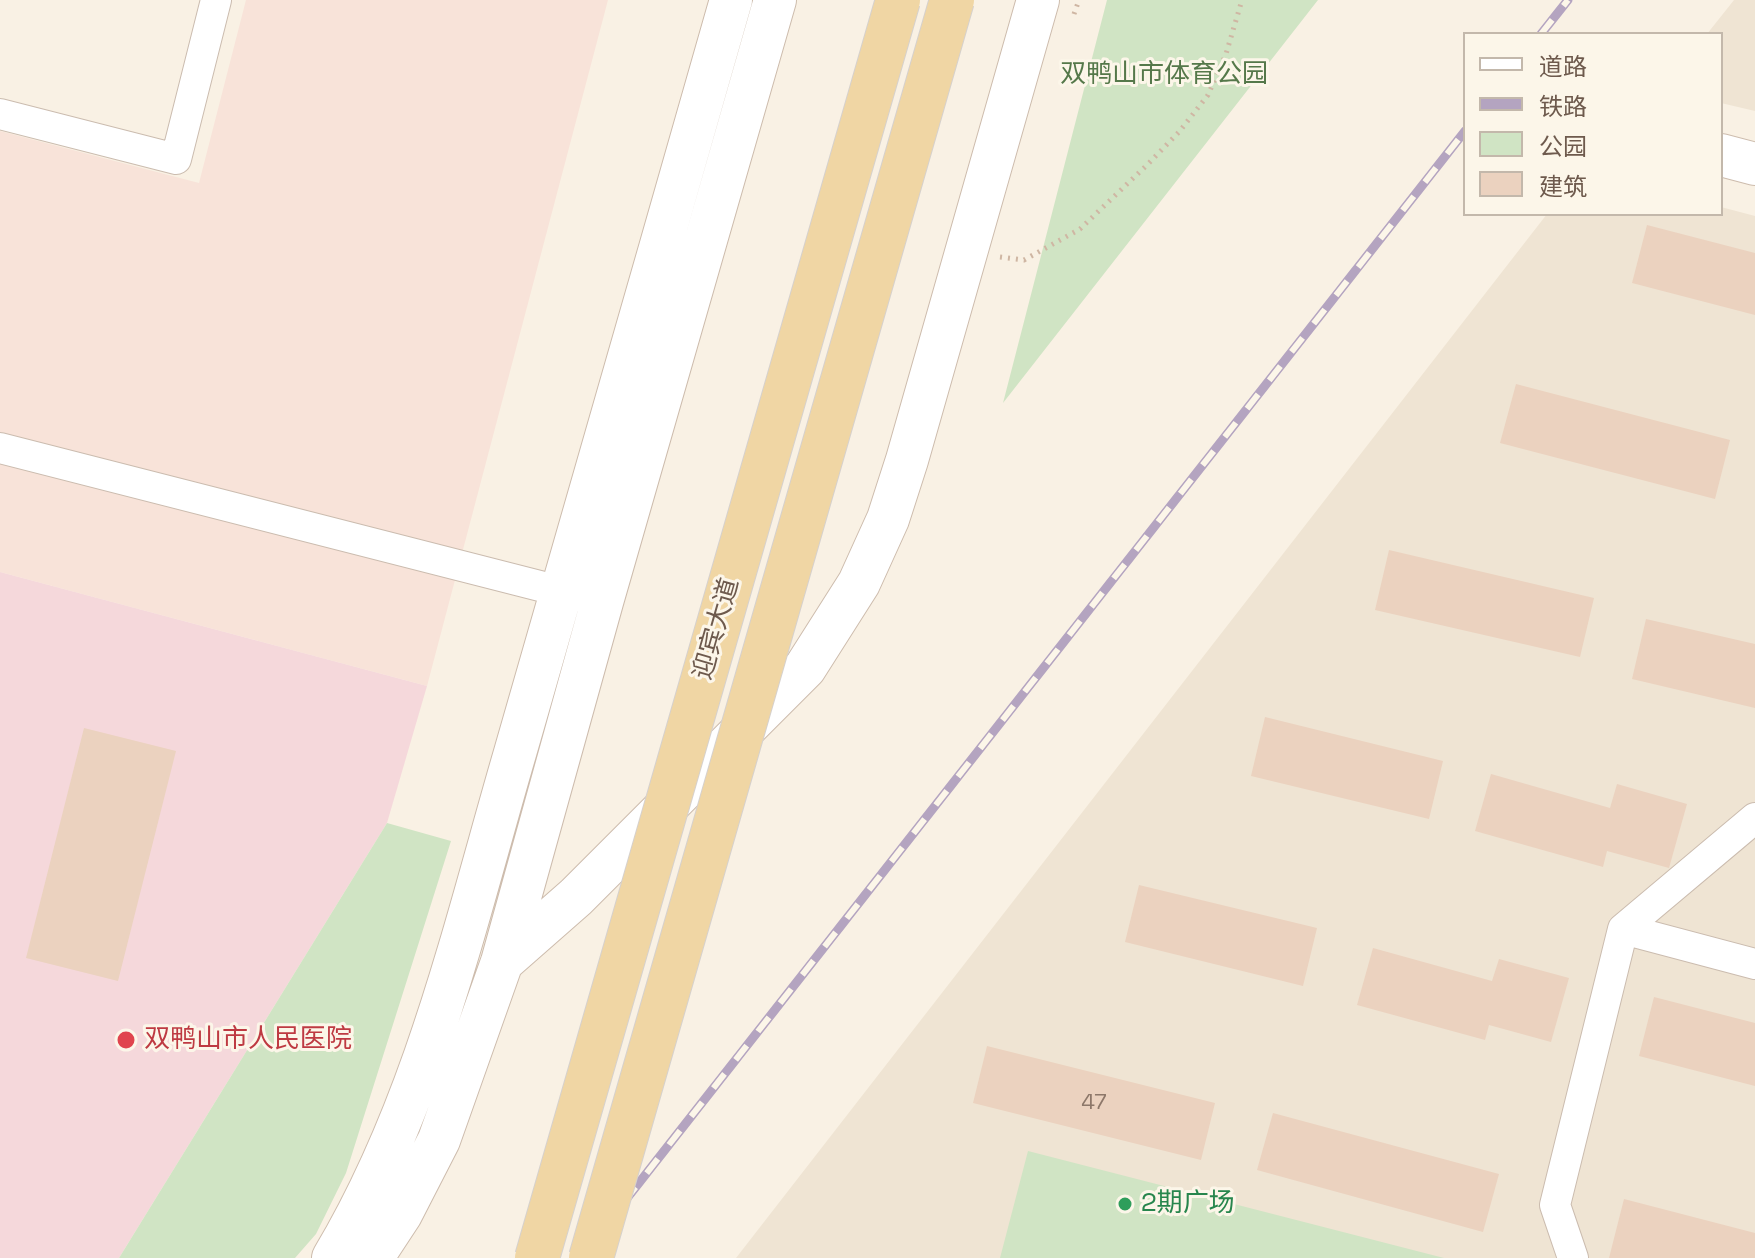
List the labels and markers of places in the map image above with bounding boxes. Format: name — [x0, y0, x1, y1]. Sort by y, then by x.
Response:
place label: 双鸭山市人民医院 — [144, 1024, 352, 1056]
marker: 双鸭山市人民医院 — [115, 1029, 137, 1051]
place label: 2期广场 — [1141, 1188, 1235, 1220]
marker: 2期广场 — [1116, 1195, 1134, 1213]

